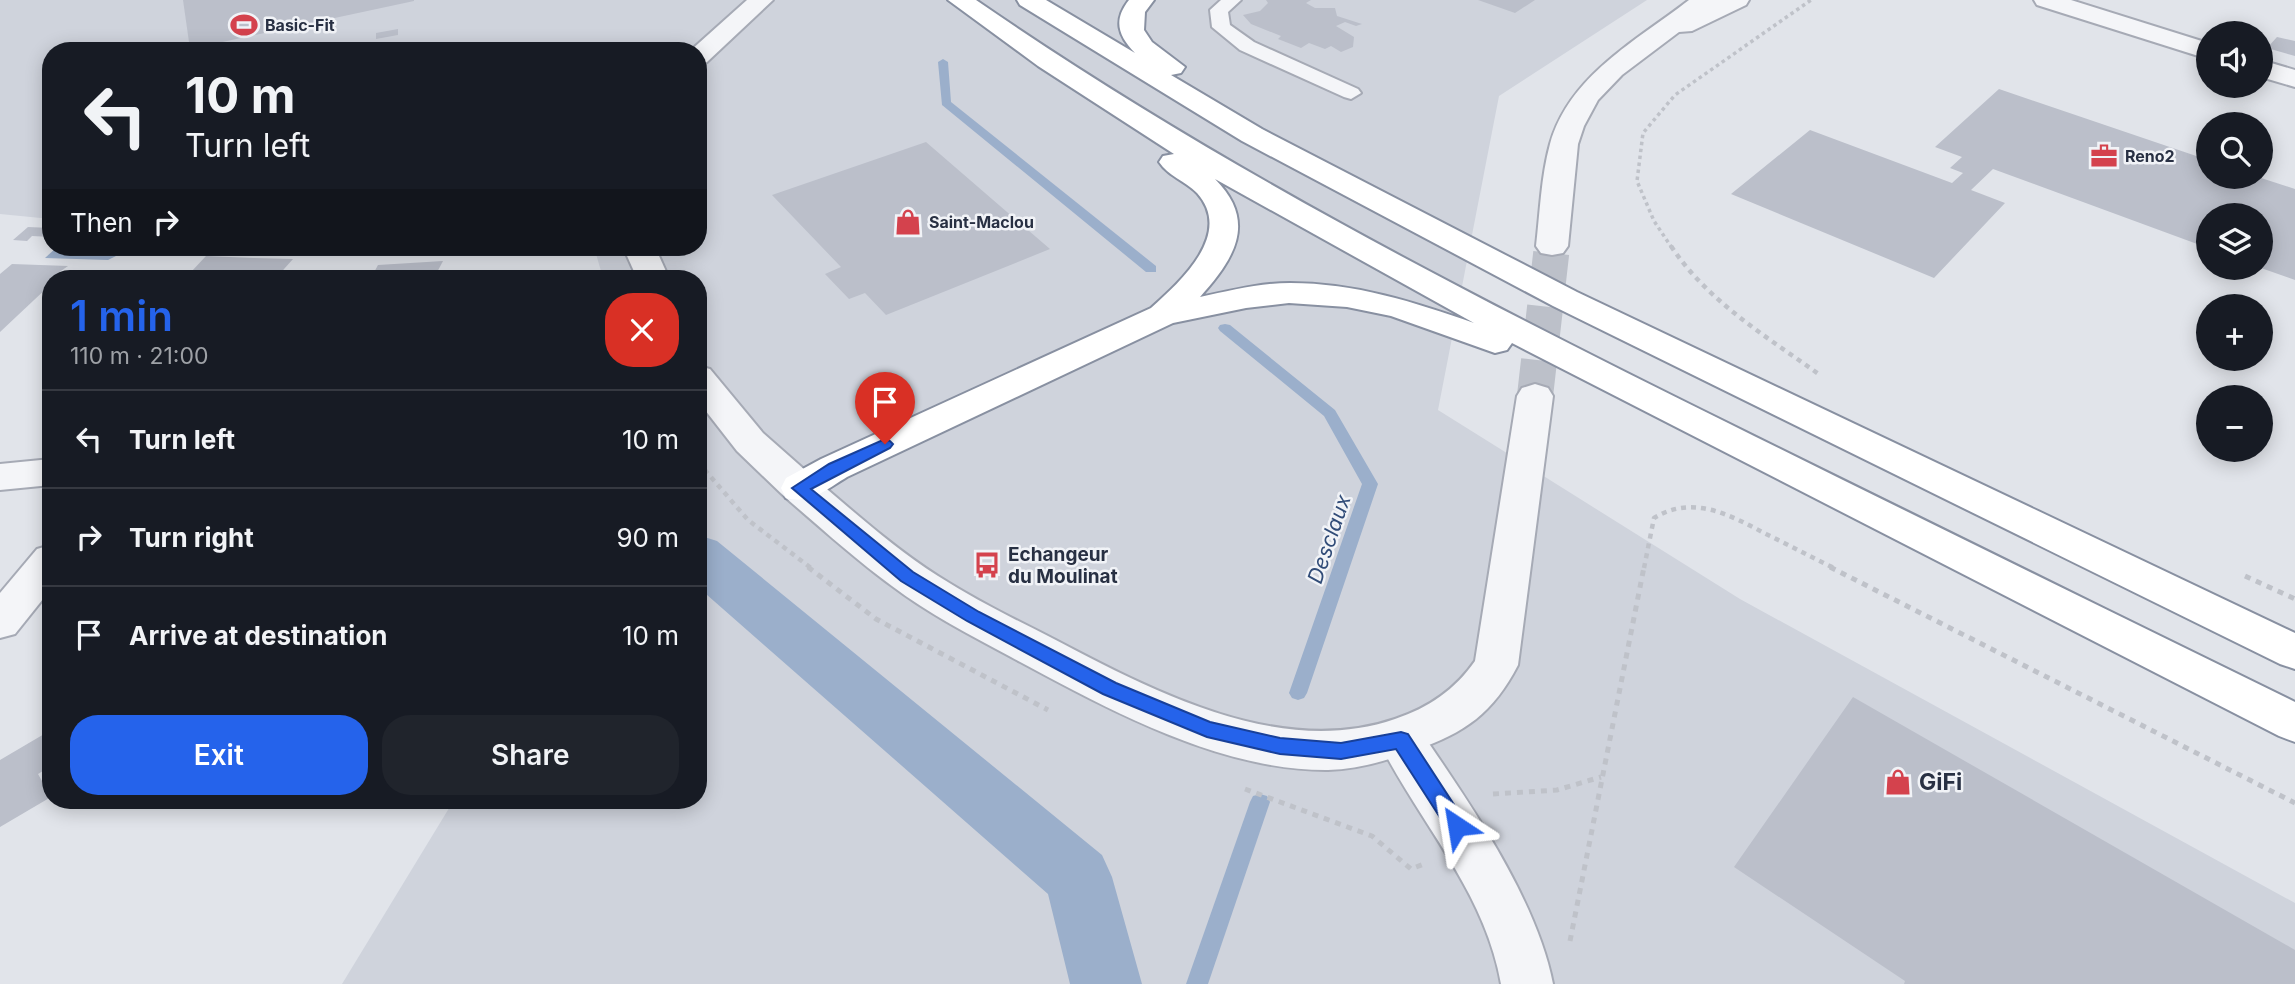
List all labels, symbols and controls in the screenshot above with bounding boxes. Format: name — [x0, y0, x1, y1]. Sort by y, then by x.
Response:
sports icon: Basic-Fit — [229, 10, 259, 40]
place label: Basic-Fit — [265, 15, 335, 35]
map controls — [2196, 21, 2273, 462]
button: sound — [2196, 21, 2273, 98]
text: 10 m — [185, 66, 296, 125]
icon: left — [70, 70, 161, 161]
button: search — [2196, 112, 2273, 189]
text: Turn left — [185, 126, 310, 165]
office icon: Reno2 — [2089, 141, 2119, 171]
place label: Reno2 — [2125, 146, 2175, 166]
icon: right — [147, 203, 185, 241]
button: layers — [2196, 203, 2273, 280]
text: Then — [70, 207, 133, 238]
shop icon: Saint-Maclou — [893, 207, 923, 237]
place label: Saint-Maclou — [929, 212, 1034, 232]
text: 1 min — [70, 290, 173, 341]
button: close — [605, 293, 679, 367]
button: + — [2196, 294, 2273, 371]
text: 110 m · 21:00 — [70, 342, 208, 370]
pin — [855, 372, 915, 444]
icon: arrive — [866, 383, 904, 421]
button: − — [2196, 385, 2273, 462]
icon: left — [70, 420, 108, 458]
text: Turn left — [129, 424, 235, 455]
text: 10 m — [622, 424, 679, 455]
water label: Desclaux — [1302, 491, 1356, 587]
icon: right — [70, 518, 108, 556]
text: Turn right — [129, 522, 254, 553]
text: 90 m — [616, 522, 679, 553]
place label: Echangeur du Moulinat — [1008, 543, 1118, 588]
bus stop icon: Echangeur du Moulinat — [972, 550, 1002, 580]
icon: arrive — [70, 616, 108, 654]
text: Arrive at destination — [129, 620, 388, 651]
text: 10 m — [622, 620, 679, 651]
button: Exit — [70, 715, 368, 795]
button: Share — [382, 715, 679, 795]
shop icon: GiFi — [1883, 767, 1913, 797]
place label: GiFi — [1919, 768, 1962, 796]
position arrow — [1420, 789, 1494, 863]

